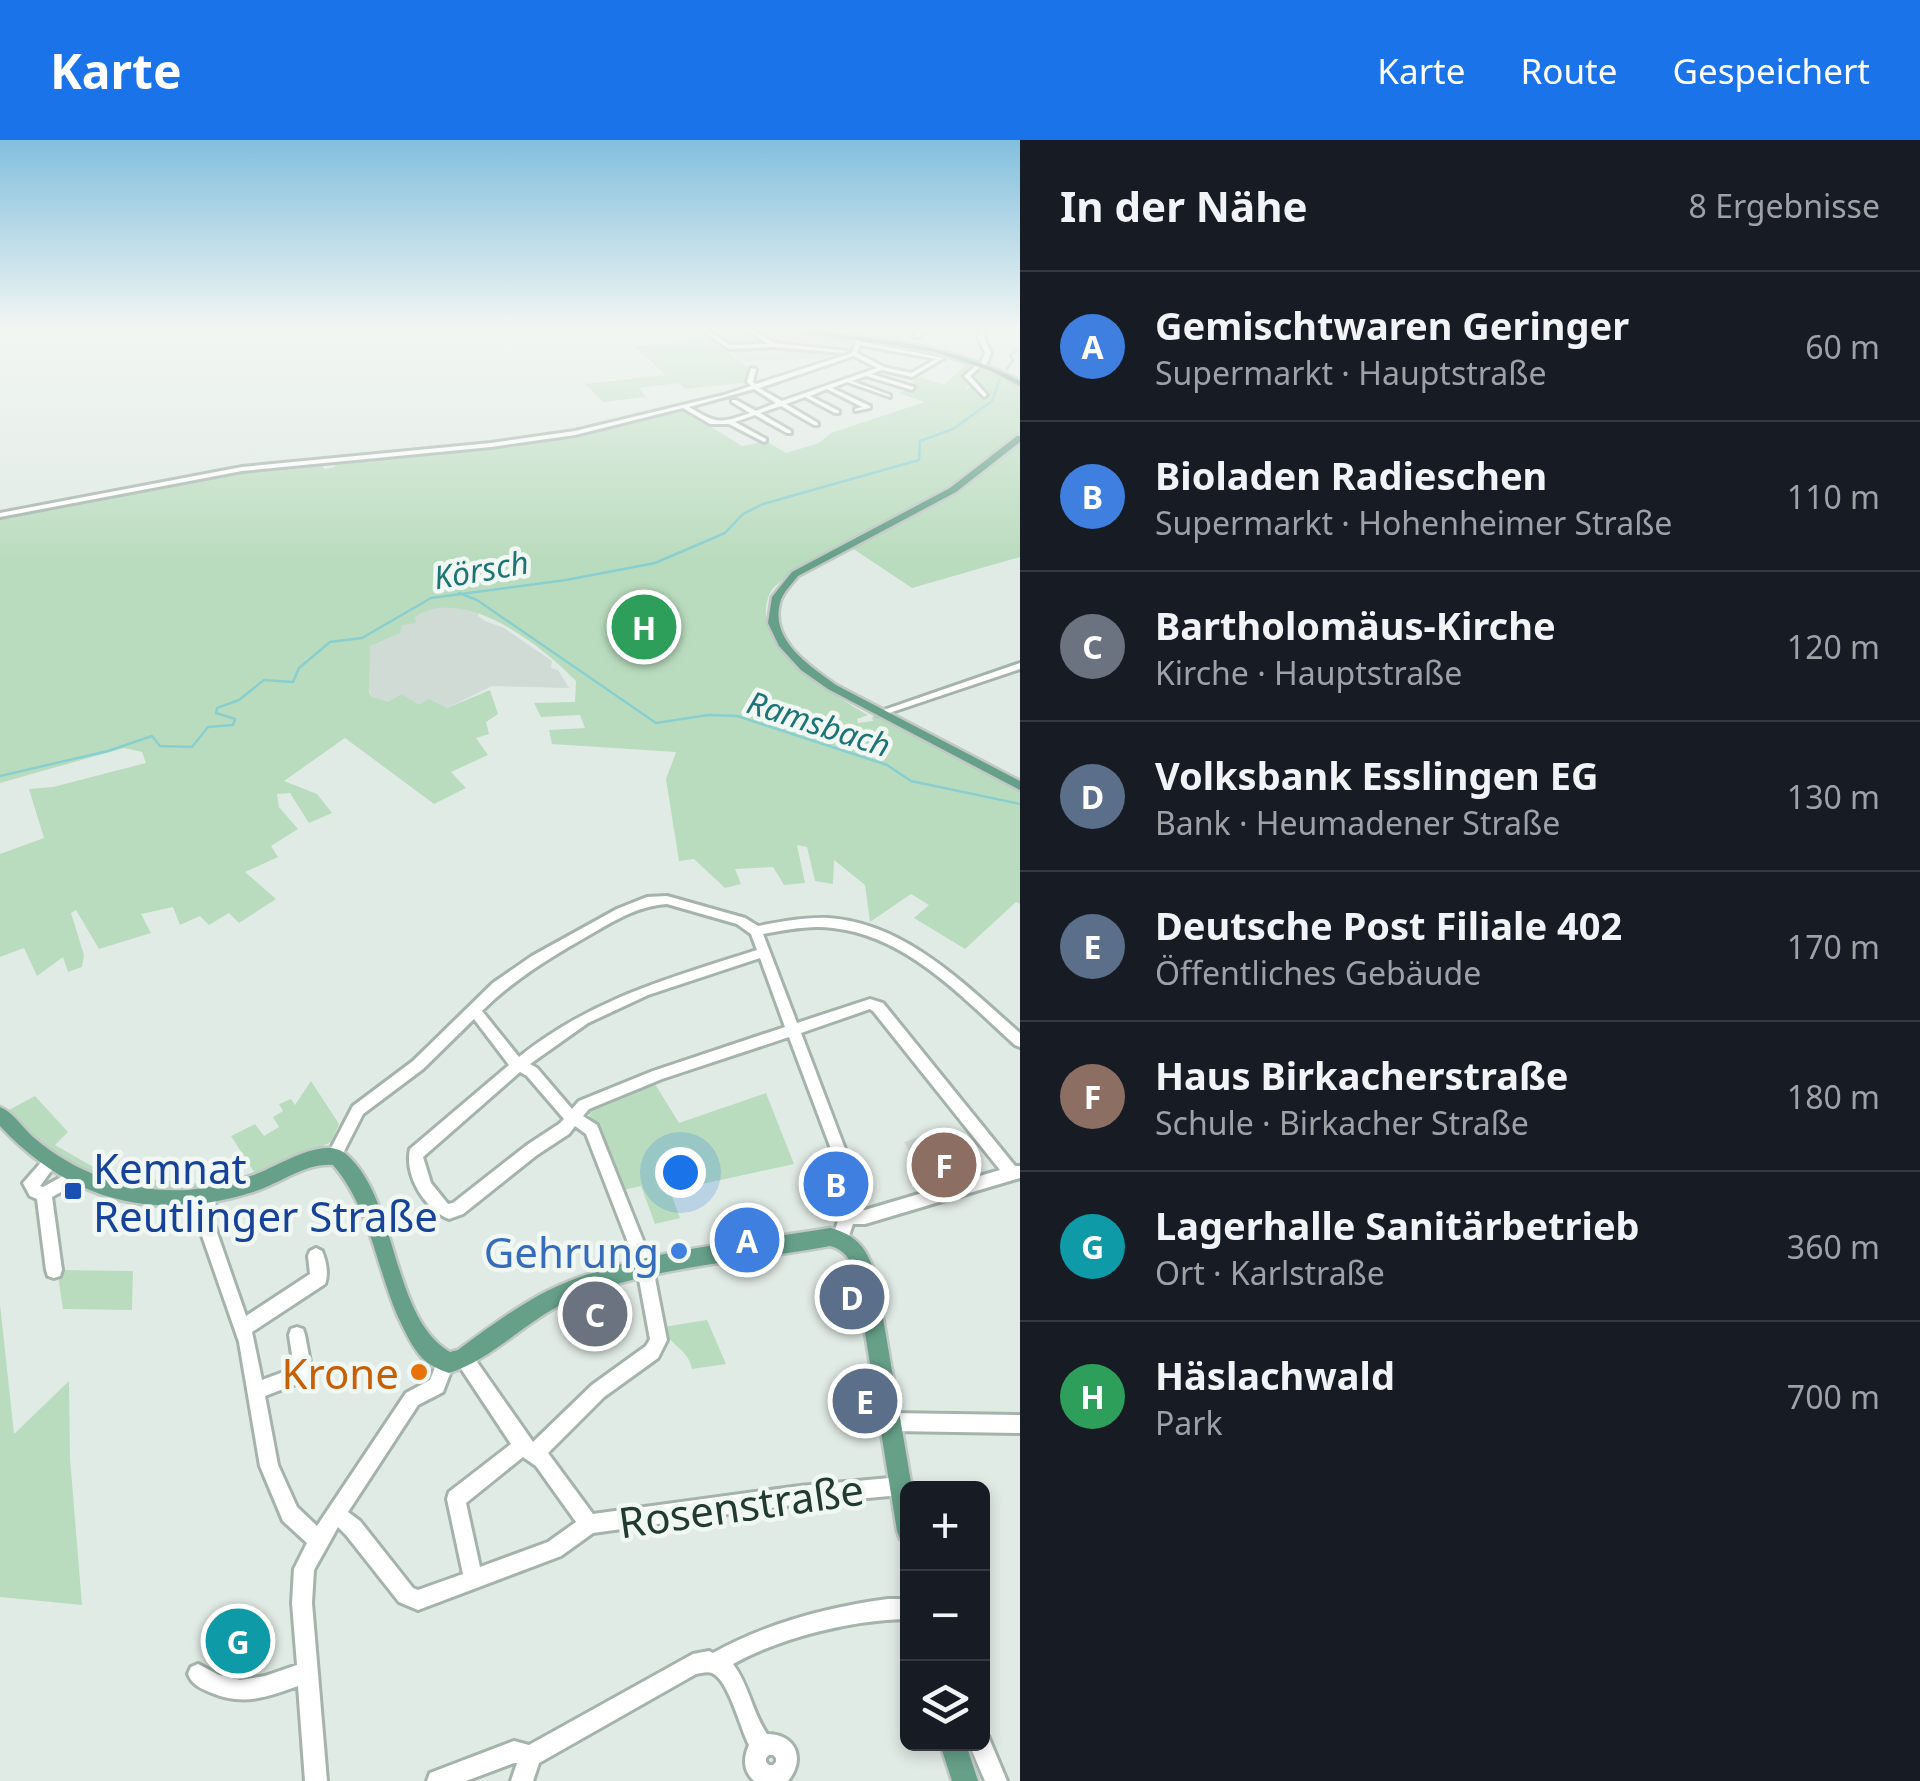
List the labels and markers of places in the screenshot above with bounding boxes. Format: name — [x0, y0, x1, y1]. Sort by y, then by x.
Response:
pin: H — [612, 590, 676, 664]
pin: F — [912, 1128, 976, 1202]
place label: Kemnat Reutlinger Straße — [93, 1139, 438, 1244]
pin: B — [804, 1146, 868, 1222]
marker: Kemnat Reutlinger Straße — [62, 1180, 84, 1202]
pin: A — [714, 1202, 780, 1278]
place label: Gehrung — [484, 1223, 659, 1280]
marker: Gehrung — [668, 1240, 690, 1262]
pin: D — [820, 1260, 884, 1334]
pin: C — [562, 1276, 628, 1352]
place label: Krone — [281, 1344, 399, 1401]
marker: Krone — [408, 1361, 430, 1383]
pin: E — [832, 1364, 898, 1438]
pin: G — [206, 1604, 270, 1678]

